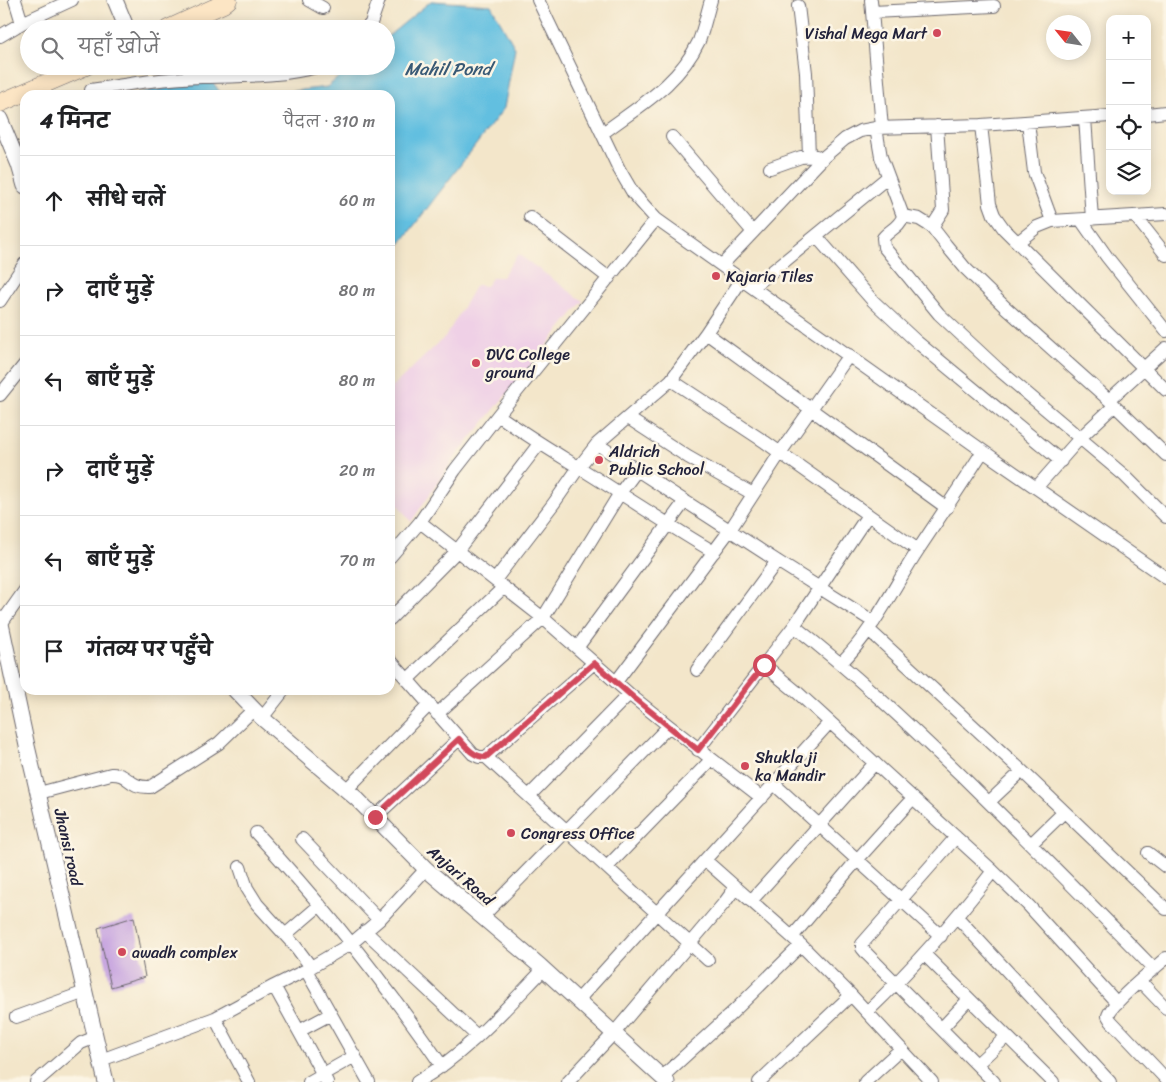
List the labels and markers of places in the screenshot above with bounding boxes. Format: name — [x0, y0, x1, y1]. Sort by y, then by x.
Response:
place label: Vishal Mega Mart — [805, 19, 928, 48]
marker: Vishal Mega Mart — [931, 27, 943, 39]
place label: Kajaria Tiles — [726, 262, 814, 291]
marker: Kajaria Tiles — [710, 270, 722, 282]
place label: DVC College ground — [484, 340, 570, 387]
marker: DVC College ground — [470, 357, 482, 369]
place label: Aldrich Public School — [608, 437, 705, 484]
marker: Aldrich Public School — [593, 454, 605, 466]
place label: Shukla ji ka Mandir — [755, 743, 826, 790]
marker: Shukla ji ka Mandir — [739, 760, 751, 772]
place label: Congress Office — [521, 819, 635, 848]
marker: Congress Office — [505, 827, 517, 839]
place label: awadh complex — [132, 938, 239, 967]
marker: awadh complex — [116, 946, 128, 958]

